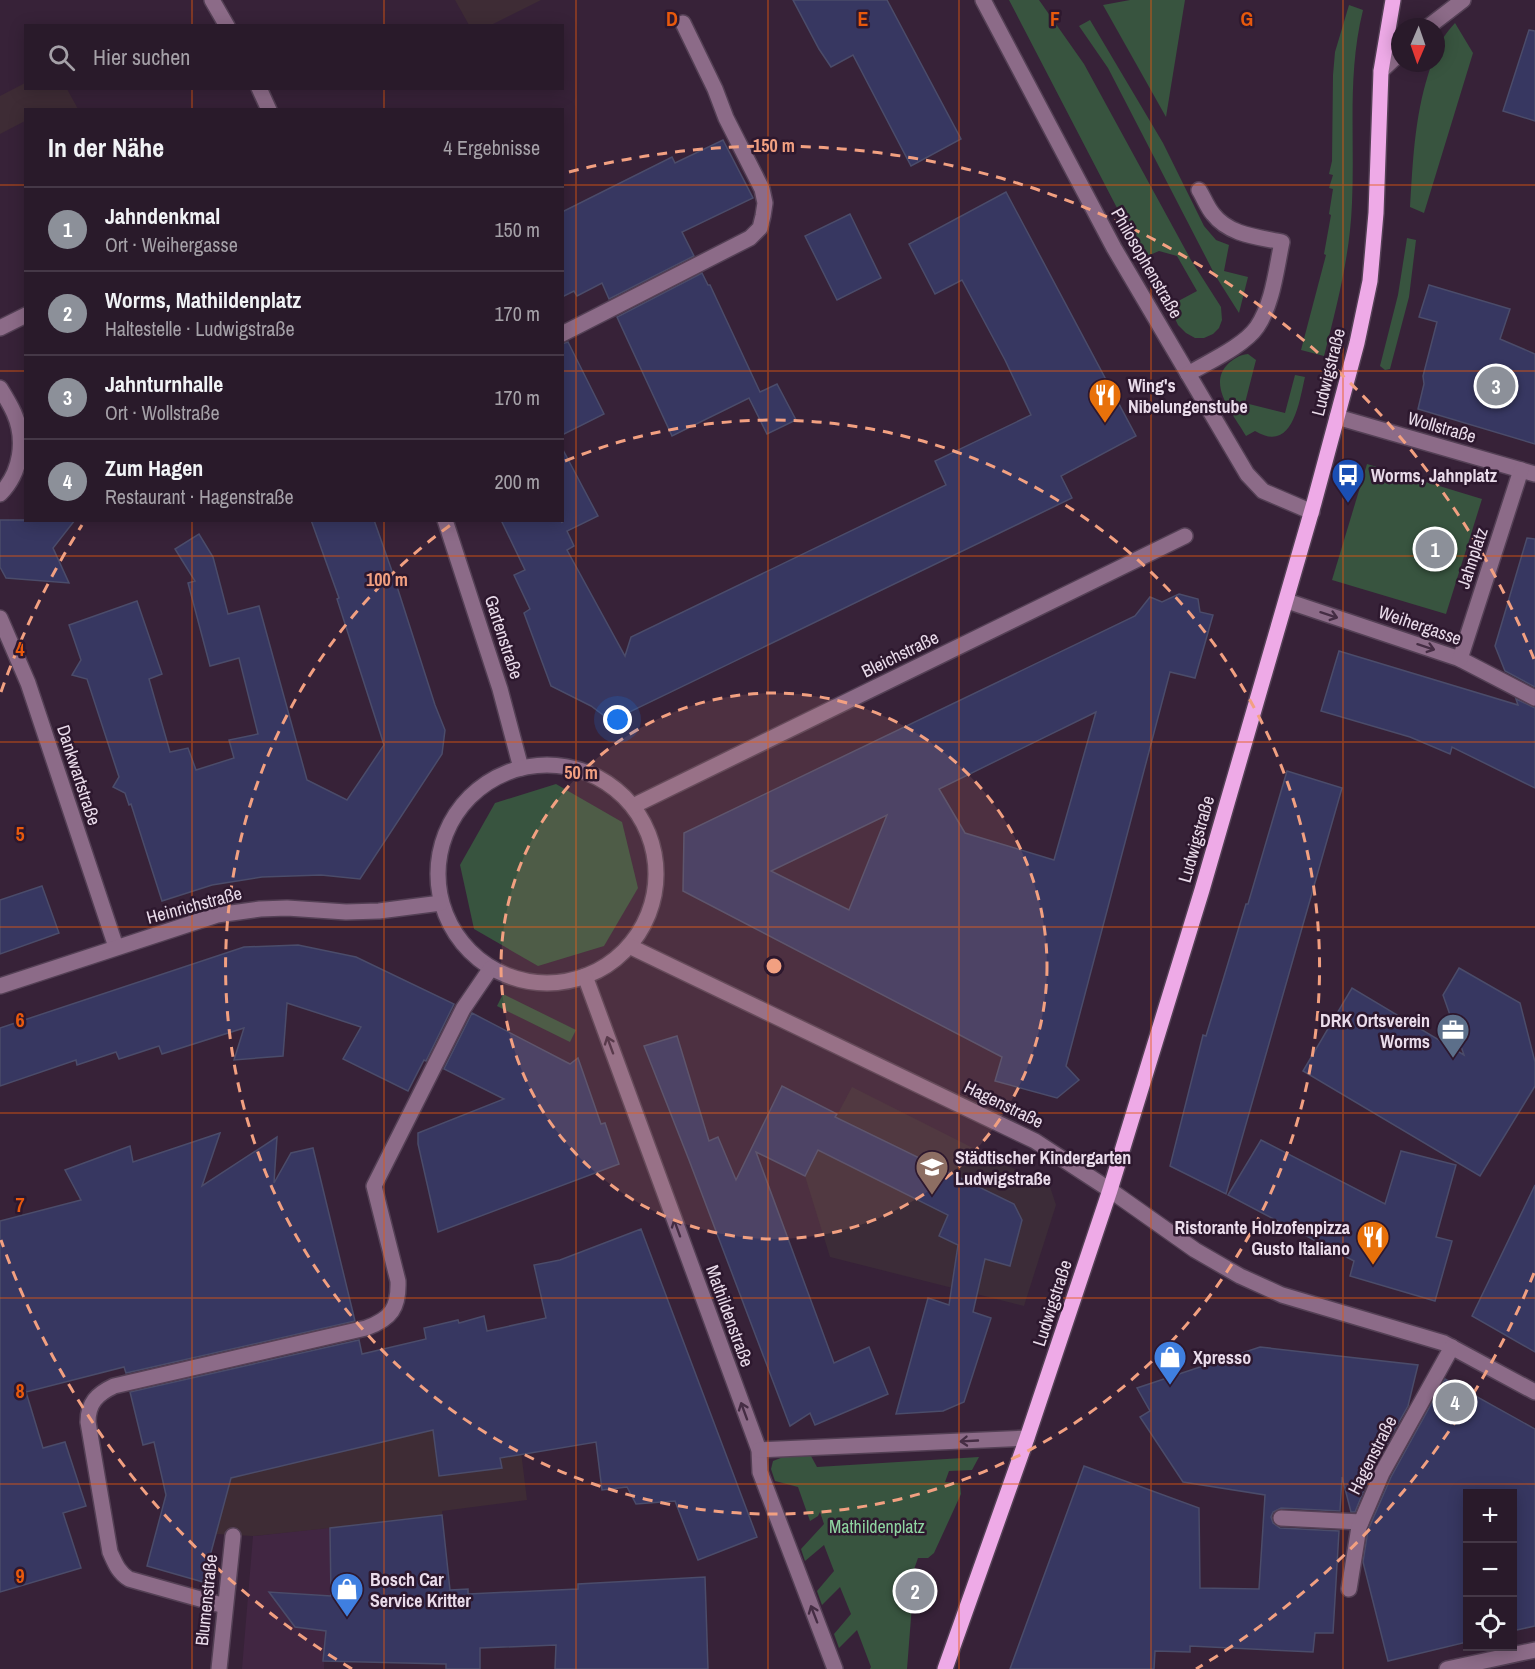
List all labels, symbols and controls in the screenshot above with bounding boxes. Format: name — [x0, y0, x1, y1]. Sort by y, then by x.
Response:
text: D — [666, 5, 678, 32]
text: E — [858, 5, 869, 32]
text: F — [1050, 5, 1060, 32]
text: G — [1241, 5, 1253, 32]
north arrow — [1391, 18, 1445, 72]
search box — [24, 24, 564, 90]
icon: search — [45, 41, 78, 74]
text: Hier suchen — [93, 42, 190, 72]
text: In der Nähe — [48, 130, 164, 165]
text: 150 m — [753, 133, 795, 158]
text: 4 Ergebnisse — [443, 134, 540, 161]
text: Jahndenkmal — [105, 201, 220, 231]
street label: Philosophenstraße — [1105, 203, 1189, 323]
text: 1 — [63, 216, 72, 243]
text: 150 m — [494, 216, 540, 243]
text: Ort · Weihergasse — [105, 231, 238, 258]
text: Worms, Mathildenplatz — [105, 285, 301, 315]
text: 2 — [63, 300, 72, 327]
text: 170 m — [494, 300, 540, 327]
text: Haltestelle · Ludwigstraße — [105, 315, 295, 342]
street label: Ludwigstraße — [1305, 326, 1351, 418]
pin: 3 — [1476, 364, 1516, 408]
text: Jahnturnhalle — [105, 369, 223, 399]
place label: Wing's Nibelungenstube — [1128, 373, 1248, 419]
restaurant icon: Wing's Nibelungenstube — [1087, 377, 1123, 424]
text: 3 — [63, 384, 72, 411]
text: 170 m — [494, 384, 540, 411]
text: Ort · Wollstraße — [105, 399, 220, 426]
street label: Wollstraße — [1405, 405, 1479, 449]
text: Zum Hagen — [105, 453, 203, 483]
bus stop icon: Worms, Jahnplatz — [1330, 457, 1366, 504]
place label: Worms, Jahnplatz — [1371, 463, 1498, 488]
text: 4 — [63, 468, 72, 495]
text: 200 m — [494, 468, 540, 495]
text: Restaurant · Hagenstraße — [105, 483, 294, 510]
street label: Jahnplatz — [1450, 524, 1494, 592]
pin: 1 — [1416, 526, 1454, 572]
text: 100 m — [366, 567, 408, 592]
street label: Gartenstraße — [479, 592, 529, 682]
street label: Weihergasse — [1375, 599, 1465, 651]
one-way arrow — [1319, 610, 1338, 621]
street label: Bleichstraße — [857, 625, 943, 683]
text: 4 — [15, 635, 25, 662]
one-way arrow — [1416, 643, 1435, 654]
your location — [603, 705, 632, 734]
street label: Dankwartstraße — [51, 722, 107, 828]
text: 50 m — [564, 760, 598, 785]
street label: Ludwigstraße — [1172, 793, 1220, 885]
text: 5 — [15, 820, 25, 847]
street label: Heinrichstraße — [144, 880, 244, 930]
centre of rings — [764, 956, 784, 976]
text: 6 — [15, 1006, 25, 1033]
place label: DRK Ortsverein Worms — [1320, 1008, 1430, 1054]
office icon: DRK Ortsverein Worms — [1435, 1012, 1471, 1059]
one-way arrow — [604, 1036, 615, 1055]
street label: Hagenstraße — [960, 1074, 1048, 1134]
place label: Städtischer Kindergarten Ludwigstraße — [955, 1145, 1131, 1191]
school or university icon: Städtischer Kindergarten Ludwigstraße — [914, 1149, 950, 1196]
text: 7 — [15, 1191, 25, 1218]
place label: Ristorante Holzofenpizza Gusto Italiano — [1175, 1215, 1351, 1261]
one-way arrow — [671, 1219, 682, 1238]
restaurant icon: Ristorante Holzofenpizza Gusto Italiano — [1355, 1219, 1391, 1266]
street label: Ludwigstraße — [1026, 1257, 1078, 1349]
street label: Mathildenstraße — [700, 1262, 760, 1370]
shop icon: Xpresso — [1152, 1339, 1188, 1386]
place label: Xpresso — [1193, 1345, 1251, 1370]
text: 8 — [15, 1377, 25, 1404]
pin: 4 — [1436, 1380, 1474, 1424]
one-way arrow — [738, 1402, 749, 1421]
street label: Hagenstraße — [1341, 1411, 1403, 1499]
one-way arrow — [959, 1435, 979, 1446]
map controls — [1463, 1489, 1517, 1651]
button: + — [1463, 1489, 1517, 1543]
park label: Mathildenplatz — [829, 1514, 925, 1539]
button: − — [1463, 1543, 1517, 1597]
street label: Blumenstraße — [189, 1553, 223, 1647]
text: 9 — [15, 1562, 25, 1589]
place label: Bosch Car Service Kritter — [370, 1567, 471, 1613]
pin: 2 — [896, 1568, 934, 1614]
shop icon: Bosch Car Service Kritter — [329, 1571, 365, 1618]
button: locate — [1463, 1597, 1517, 1651]
one-way arrow — [808, 1606, 819, 1624]

